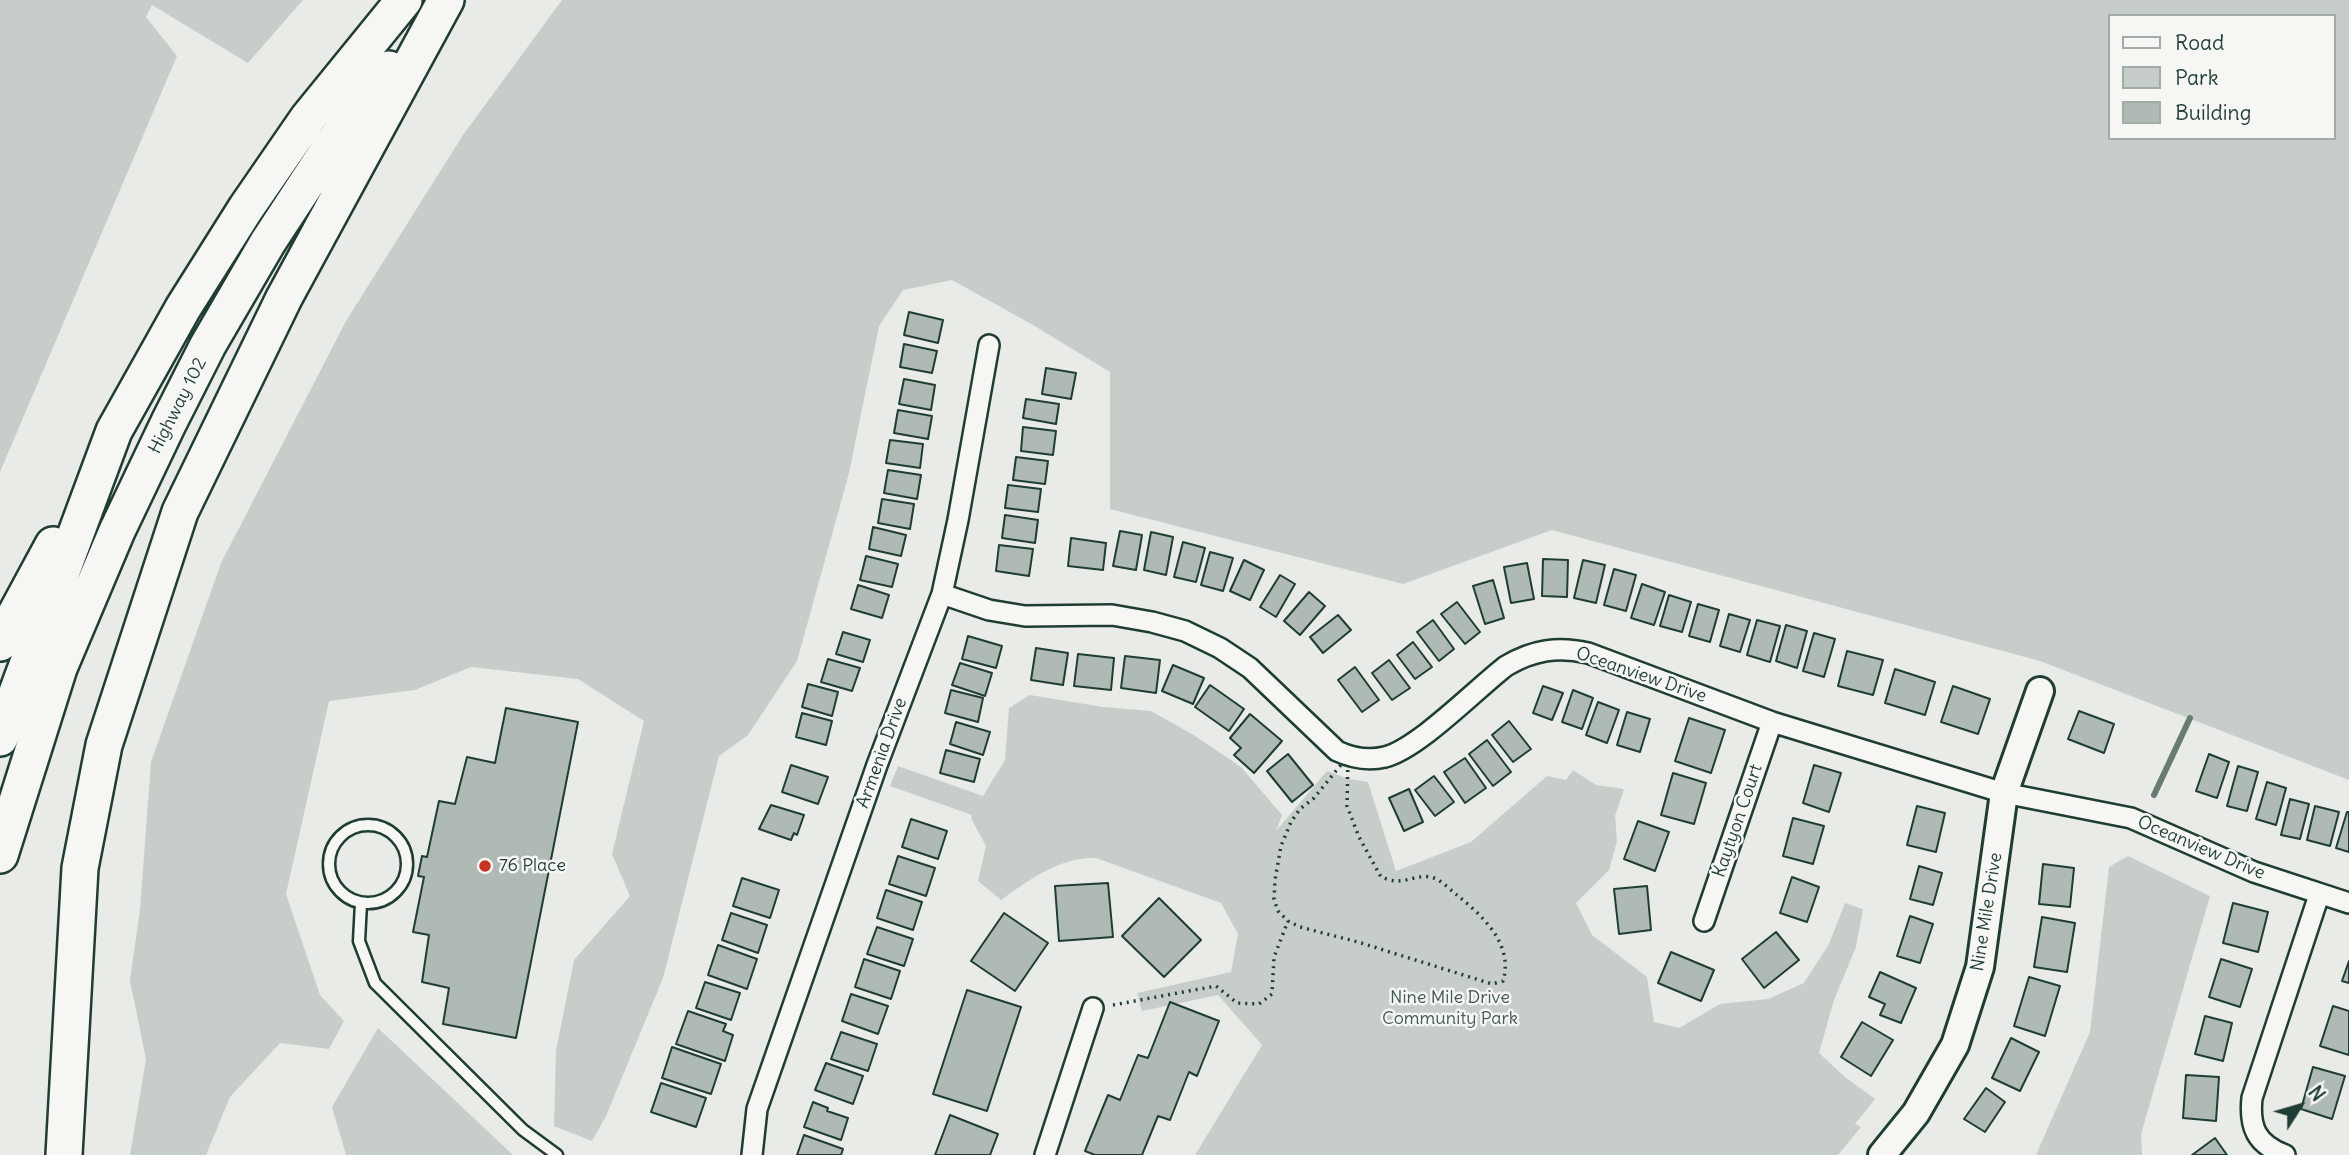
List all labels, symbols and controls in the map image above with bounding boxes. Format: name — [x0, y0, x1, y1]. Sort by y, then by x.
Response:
legend — [2108, 14, 2335, 140]
text: Road — [2175, 29, 2224, 56]
text: Park — [2175, 64, 2218, 91]
text: Building — [2175, 99, 2251, 126]
street label: Highway 102 — [145, 354, 211, 458]
street label: Oceanview Drive — [1573, 643, 1709, 707]
street label: Armenia Drive — [852, 695, 912, 811]
street label: Kaytyon Court — [1709, 762, 1767, 880]
street label: Oceanview Drive — [2134, 811, 2268, 885]
street label: Nine Mile Drive — [1967, 851, 2007, 973]
place label: 76 Place — [499, 855, 566, 877]
marker: 76 Place — [477, 858, 493, 874]
park label: Nine Mile Drive Community Park — [1382, 987, 1518, 1030]
north arrow — [2265, 1071, 2335, 1141]
text: N — [2303, 1081, 2330, 1106]

